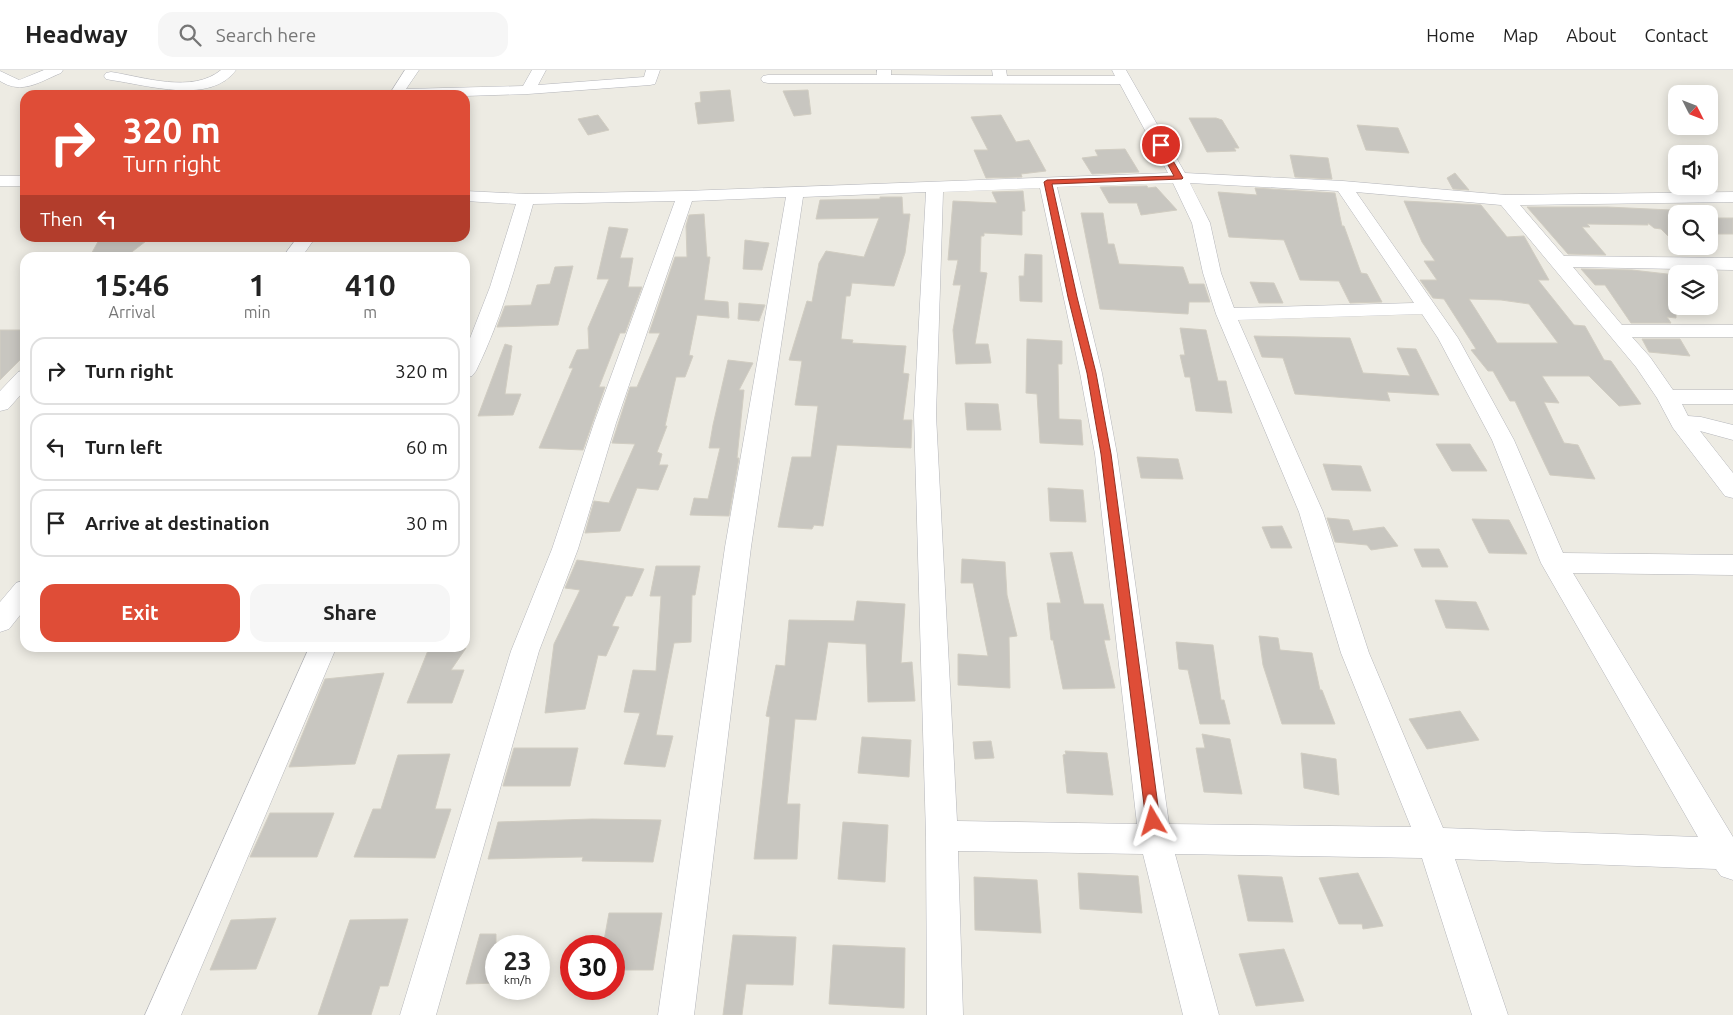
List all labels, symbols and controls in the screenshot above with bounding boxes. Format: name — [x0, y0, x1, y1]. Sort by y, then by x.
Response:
search box — [158, 12, 508, 57]
text: Headway — [25, 21, 128, 48]
icon: search — [176, 21, 204, 49]
text: Search here — [216, 24, 316, 46]
text: Home — [1426, 25, 1475, 45]
text: Map — [1503, 25, 1538, 45]
text: About — [1566, 25, 1616, 45]
text: Contact — [1644, 25, 1708, 45]
north arrow — [1668, 85, 1718, 135]
map controls — [1668, 85, 1718, 315]
icon: right — [40, 110, 105, 175]
text: 320 m — [123, 110, 221, 150]
pin — [1140, 124, 1182, 166]
icon: arrive — [1147, 131, 1175, 159]
button: sound — [1668, 145, 1718, 195]
text: Turn right — [123, 151, 221, 176]
icon: left — [93, 205, 121, 233]
button: search — [1668, 205, 1718, 255]
text: Then — [40, 208, 83, 230]
button: layers — [1668, 265, 1718, 315]
text: 15:46 — [94, 268, 169, 302]
text: 1 — [249, 268, 266, 302]
text: 410 — [345, 268, 396, 302]
text: Arrival — [109, 303, 155, 321]
text: min — [244, 303, 271, 321]
text: m — [363, 303, 377, 321]
icon: right — [42, 357, 70, 385]
text: Turn right — [85, 360, 173, 382]
text: 320 m — [395, 360, 448, 382]
icon: left — [42, 433, 70, 461]
text: Turn left — [85, 436, 163, 458]
text: 60 m — [406, 436, 448, 458]
icon: arrive — [42, 509, 70, 537]
text: Arrive at destination — [85, 512, 270, 534]
text: 30 m — [406, 512, 448, 534]
button: Exit — [40, 584, 240, 642]
button: Share — [250, 584, 450, 642]
position arrow — [1126, 794, 1178, 846]
speed limit sign: 30 — [560, 935, 625, 1000]
text: 23 — [503, 947, 532, 975]
text: km/h — [504, 973, 531, 986]

